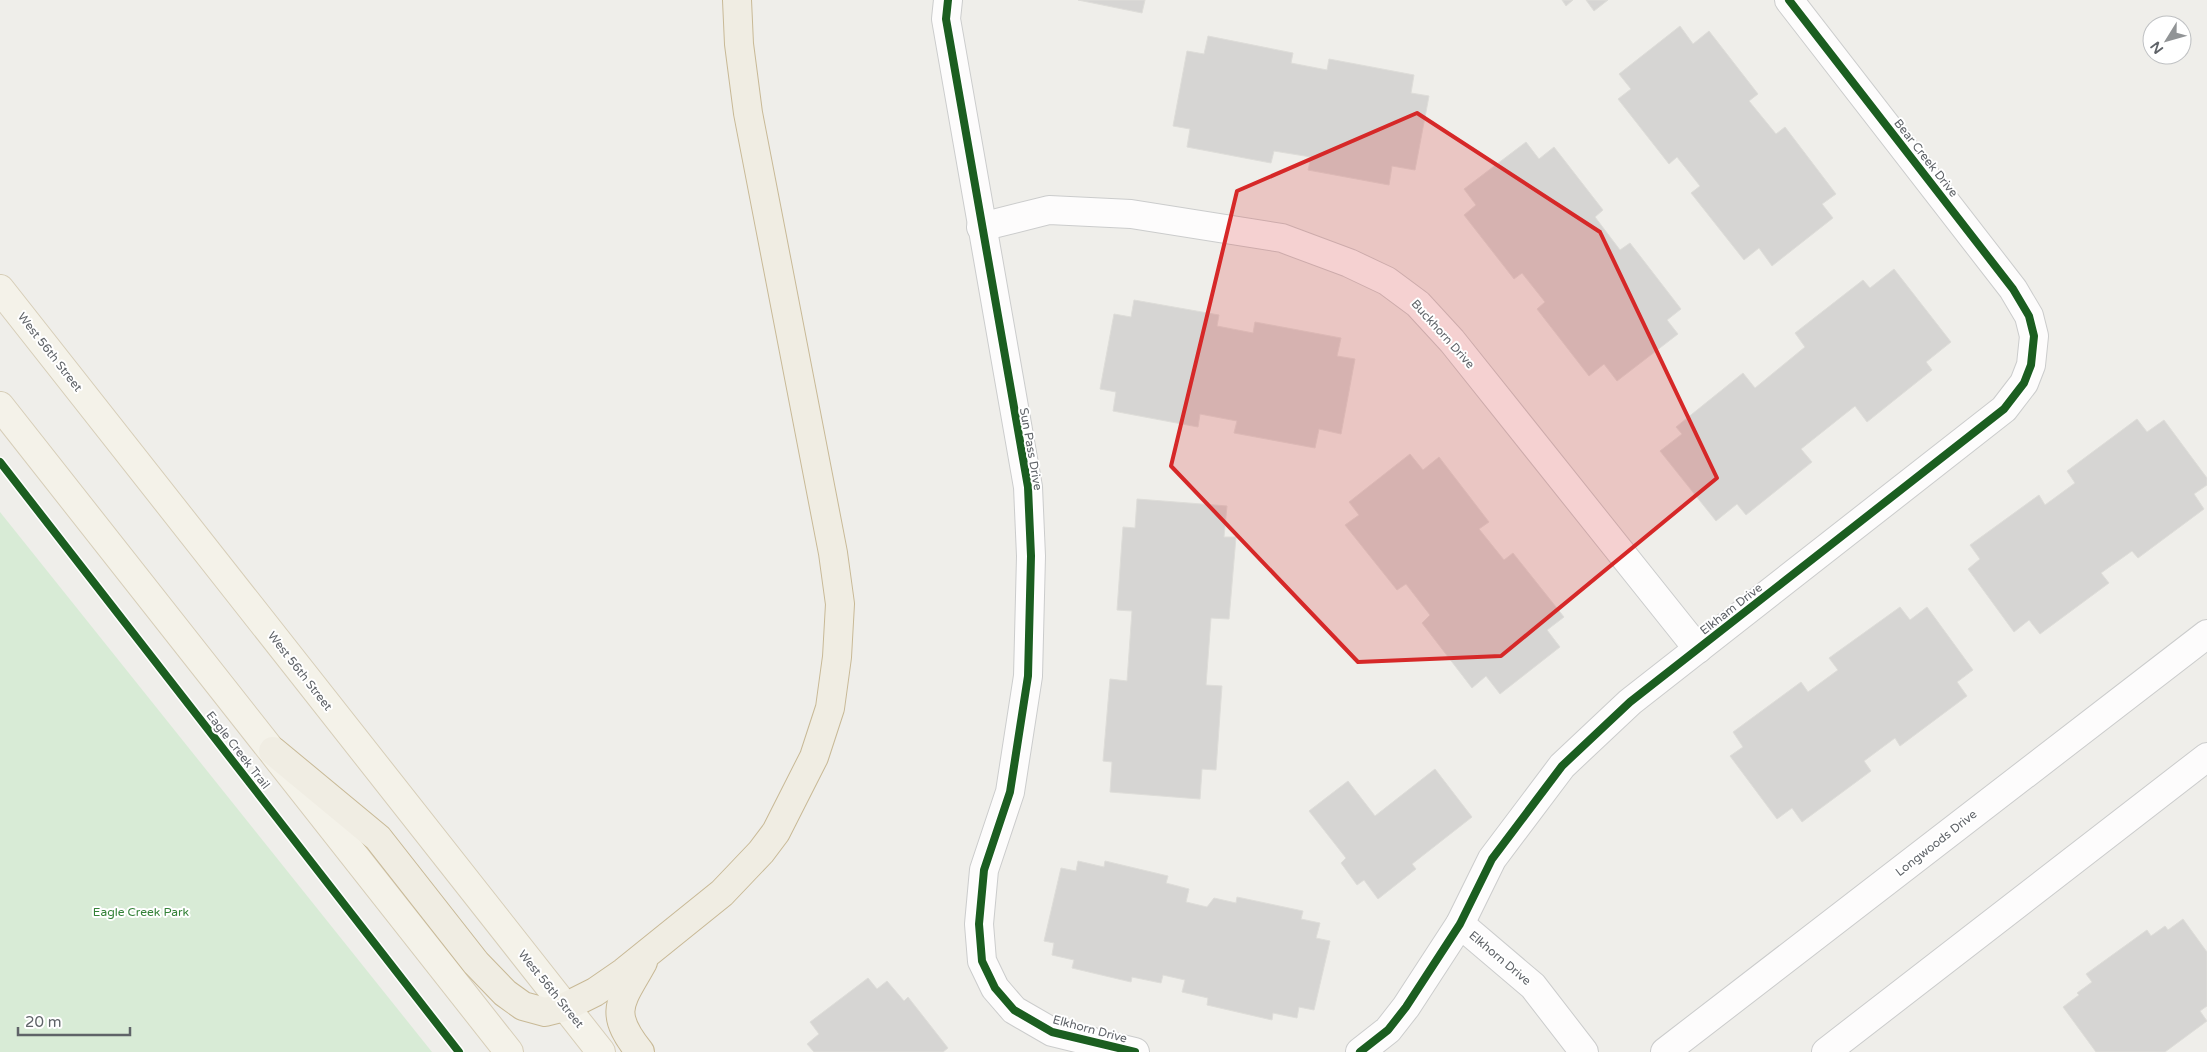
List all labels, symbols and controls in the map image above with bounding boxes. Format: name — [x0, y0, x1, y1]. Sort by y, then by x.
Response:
north arrow — [2142, 15, 2192, 65]
text: N — [2147, 38, 2167, 57]
street label: Bear Creek Drive — [1891, 116, 1961, 200]
street label: Buckhorn Drive — [1408, 297, 1478, 371]
street label: West 56th Street — [15, 310, 85, 395]
street label: Sun Pass Drive — [1017, 407, 1045, 492]
street label: Elkham Drive — [1697, 580, 1765, 638]
street label: West 56th Street — [265, 629, 335, 714]
street label: Eagle Creek Trail — [203, 708, 273, 792]
street label: Longwoods Drive — [1893, 807, 1980, 879]
park label: Eagle Creek Park — [93, 905, 190, 919]
street label: Elkhorn Drive — [1466, 928, 1534, 988]
street label: West 56th Street — [515, 947, 587, 1031]
scale bar — [18, 1004, 130, 1036]
street label: Elkhorn Drive — [1051, 1012, 1129, 1046]
text: 20 m — [25, 1013, 62, 1031]

